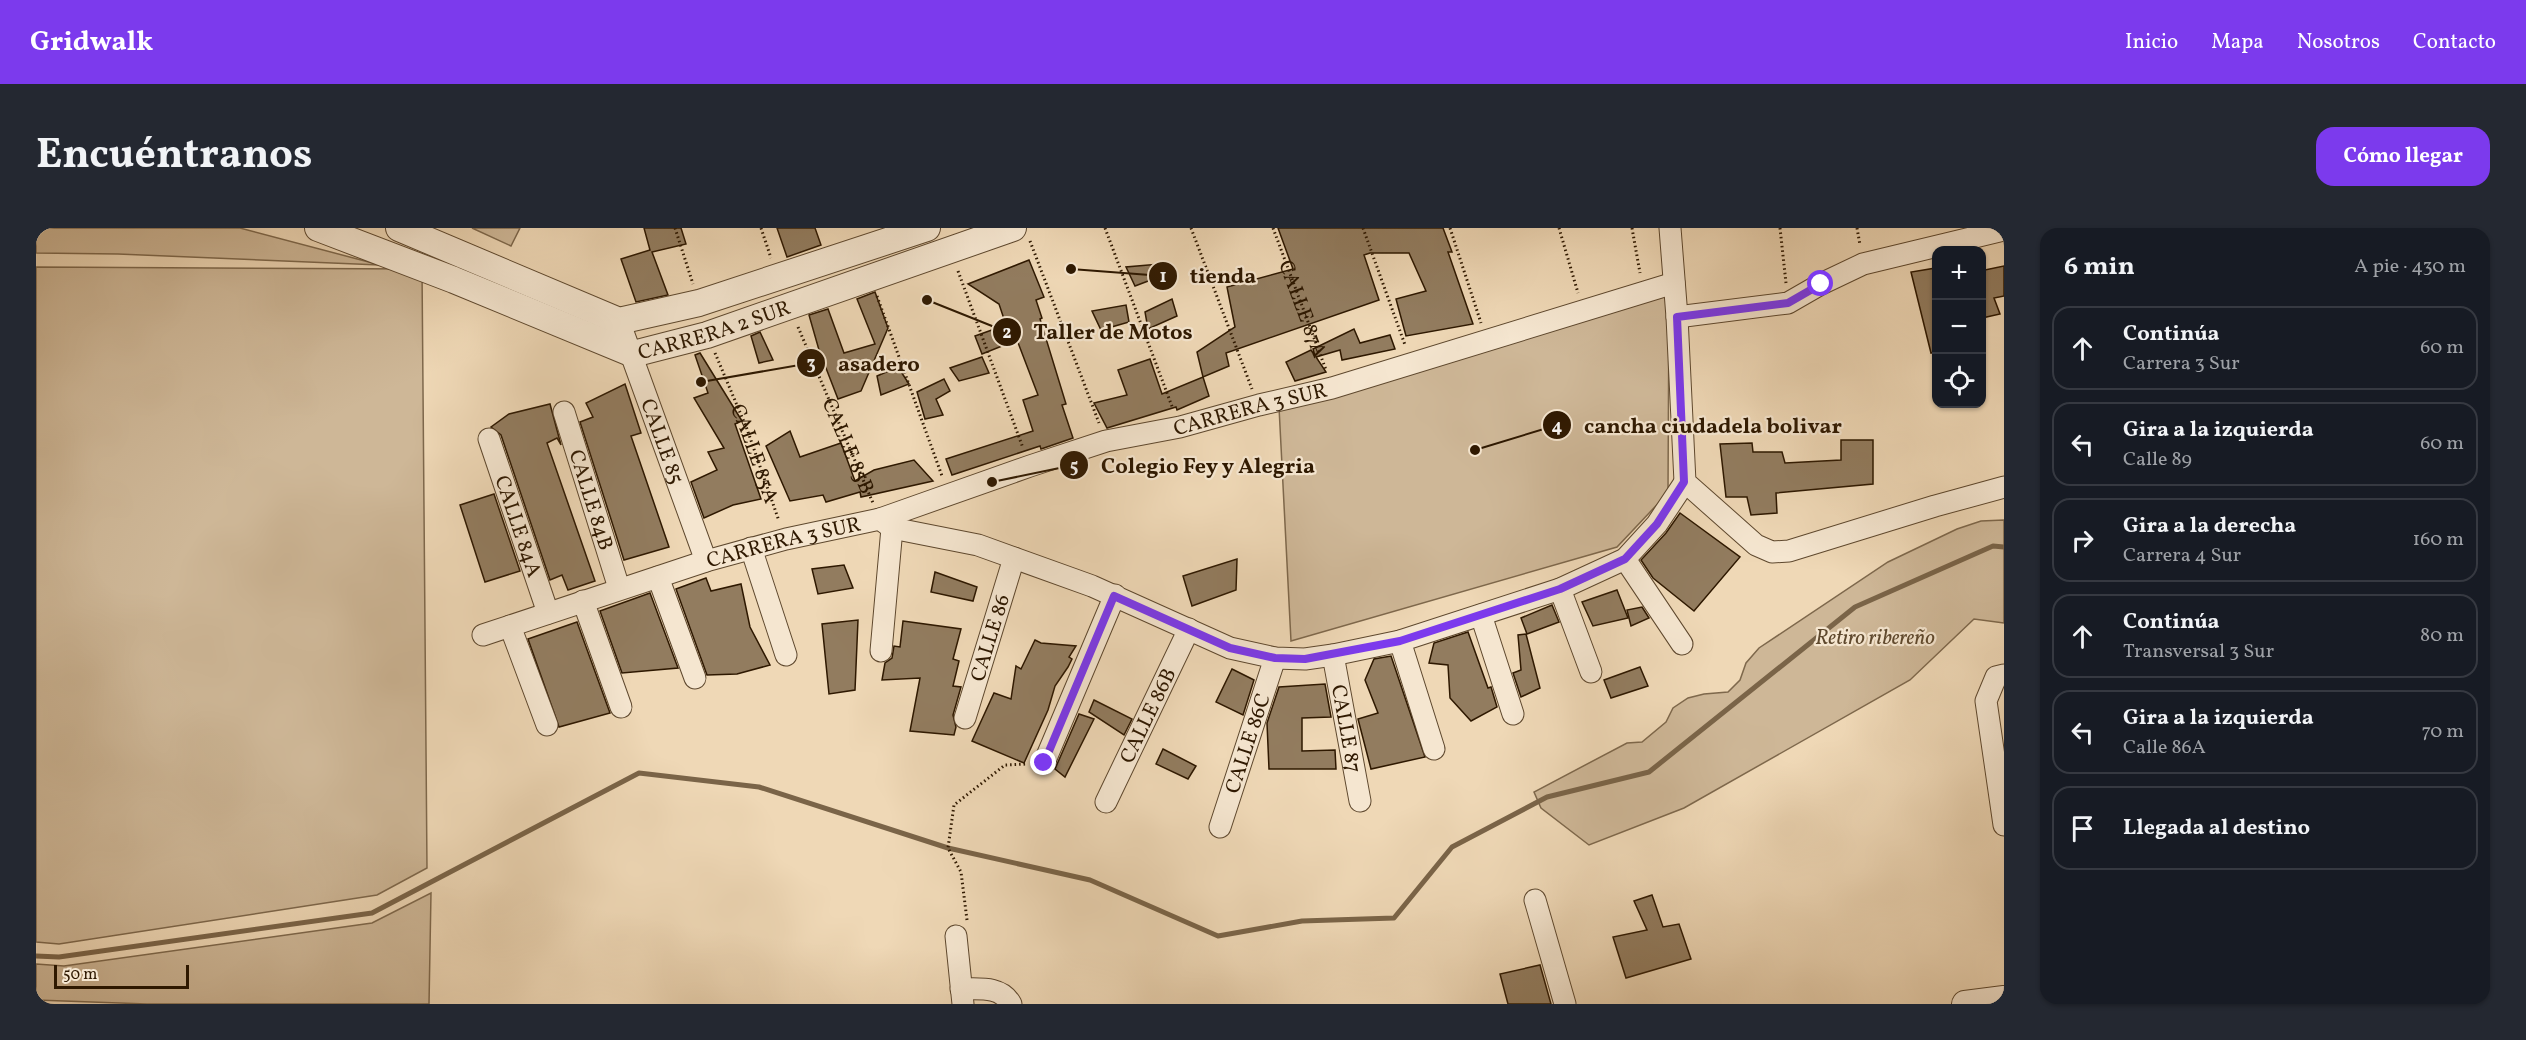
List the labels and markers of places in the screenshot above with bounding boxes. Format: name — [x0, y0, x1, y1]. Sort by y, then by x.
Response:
callout: tienda — [1148, 256, 1269, 296]
callout: Taller de Motos — [992, 312, 1205, 352]
callout: asadero — [796, 343, 932, 383]
callout: cancha ciudadela bolivar — [1542, 405, 1854, 445]
callout: Colegio Fey y Alegria — [1059, 445, 1328, 485]

